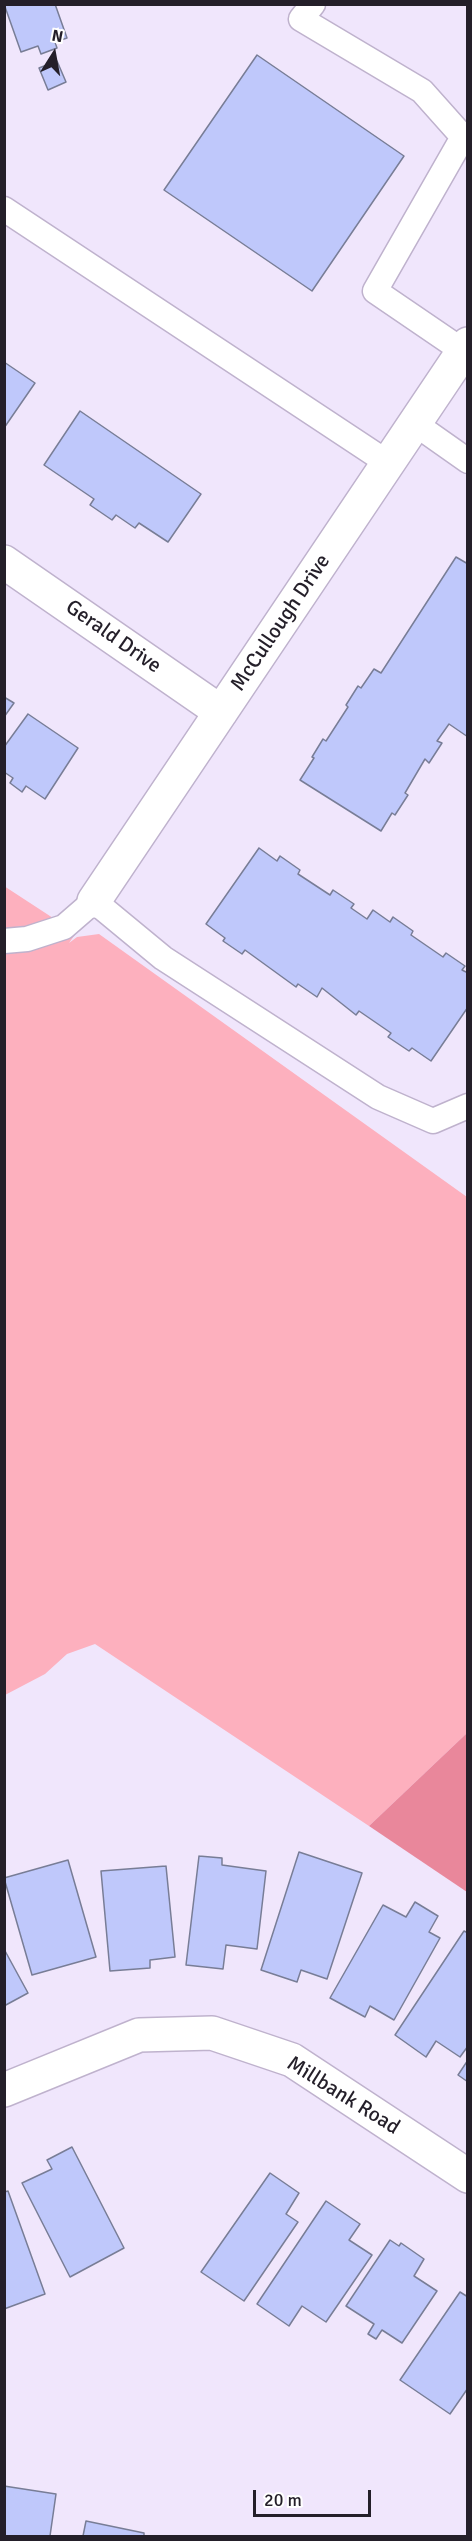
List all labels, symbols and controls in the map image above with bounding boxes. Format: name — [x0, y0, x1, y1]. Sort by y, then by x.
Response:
north arrow — [24, 24, 84, 84]
text: N — [50, 25, 65, 47]
street label: McCullough Drive — [226, 550, 336, 696]
street label: Gerald Drive — [60, 595, 166, 679]
street label: Millbank Road — [282, 2051, 404, 2141]
scale bar — [256, 2478, 374, 2516]
text: 20 m — [264, 2489, 302, 2511]

